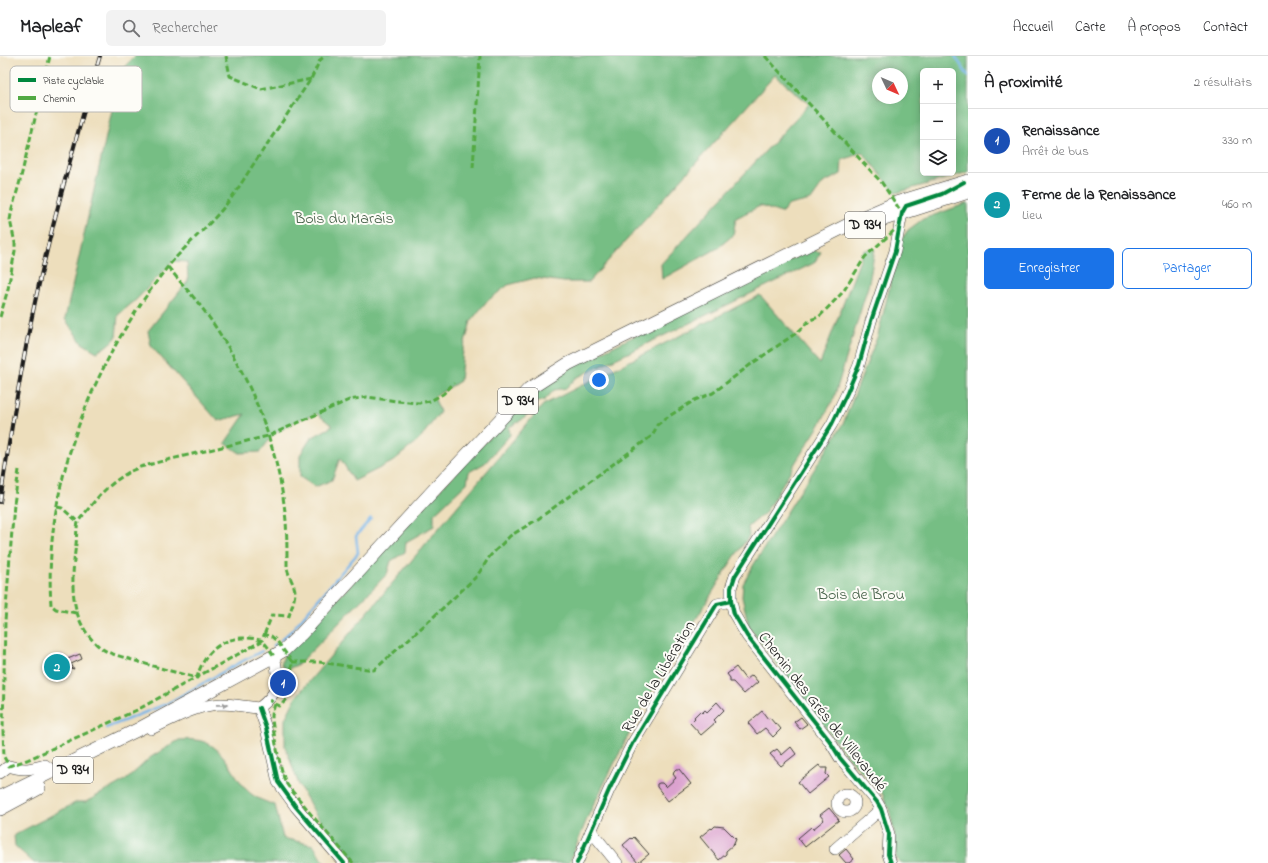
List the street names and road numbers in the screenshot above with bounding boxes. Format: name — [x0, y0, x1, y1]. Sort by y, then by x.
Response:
road number: D 934 — [845, 212, 885, 238]
road number: D 934 — [498, 388, 538, 414]
street label: Rue de la Libération — [616, 616, 702, 738]
street label: Chemin des Grés de Villevaudé — [752, 627, 893, 798]
road number: D 934 — [53, 757, 93, 783]

